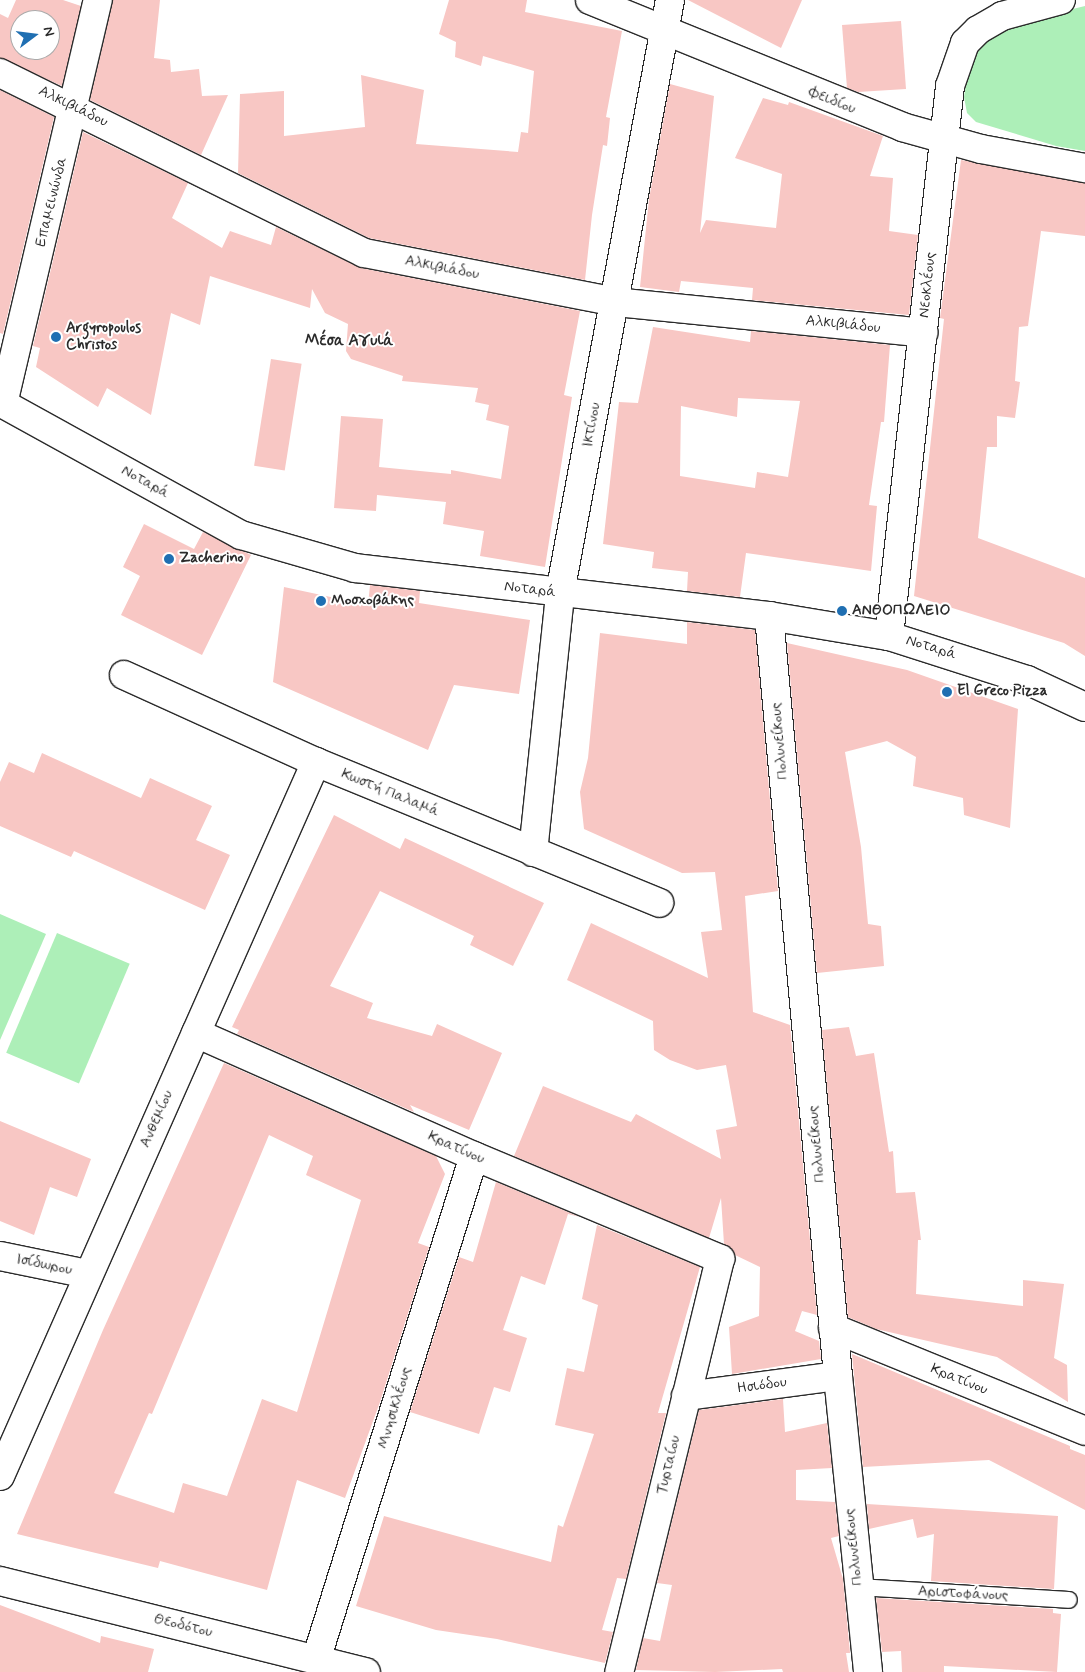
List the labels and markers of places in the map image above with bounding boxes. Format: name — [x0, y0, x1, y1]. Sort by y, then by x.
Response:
place label: Argyropoulos Christos — [66, 319, 141, 354]
marker: Argyropoulos Christos — [50, 331, 62, 343]
place label: Zacherino — [179, 550, 243, 568]
marker: Zacherino — [163, 553, 175, 565]
place label: Μοσχοβάκης — [331, 592, 414, 610]
marker: Μοσχοβάκης — [315, 595, 327, 607]
place label: ΑΝΘΟΠΩΛΕΙΟ — [852, 602, 950, 620]
marker: ΑΝΘΟΠΩΛΕΙΟ — [836, 605, 848, 617]
place label: El Greco Pizza — [957, 683, 1047, 701]
marker: El Greco Pizza — [941, 686, 953, 698]

